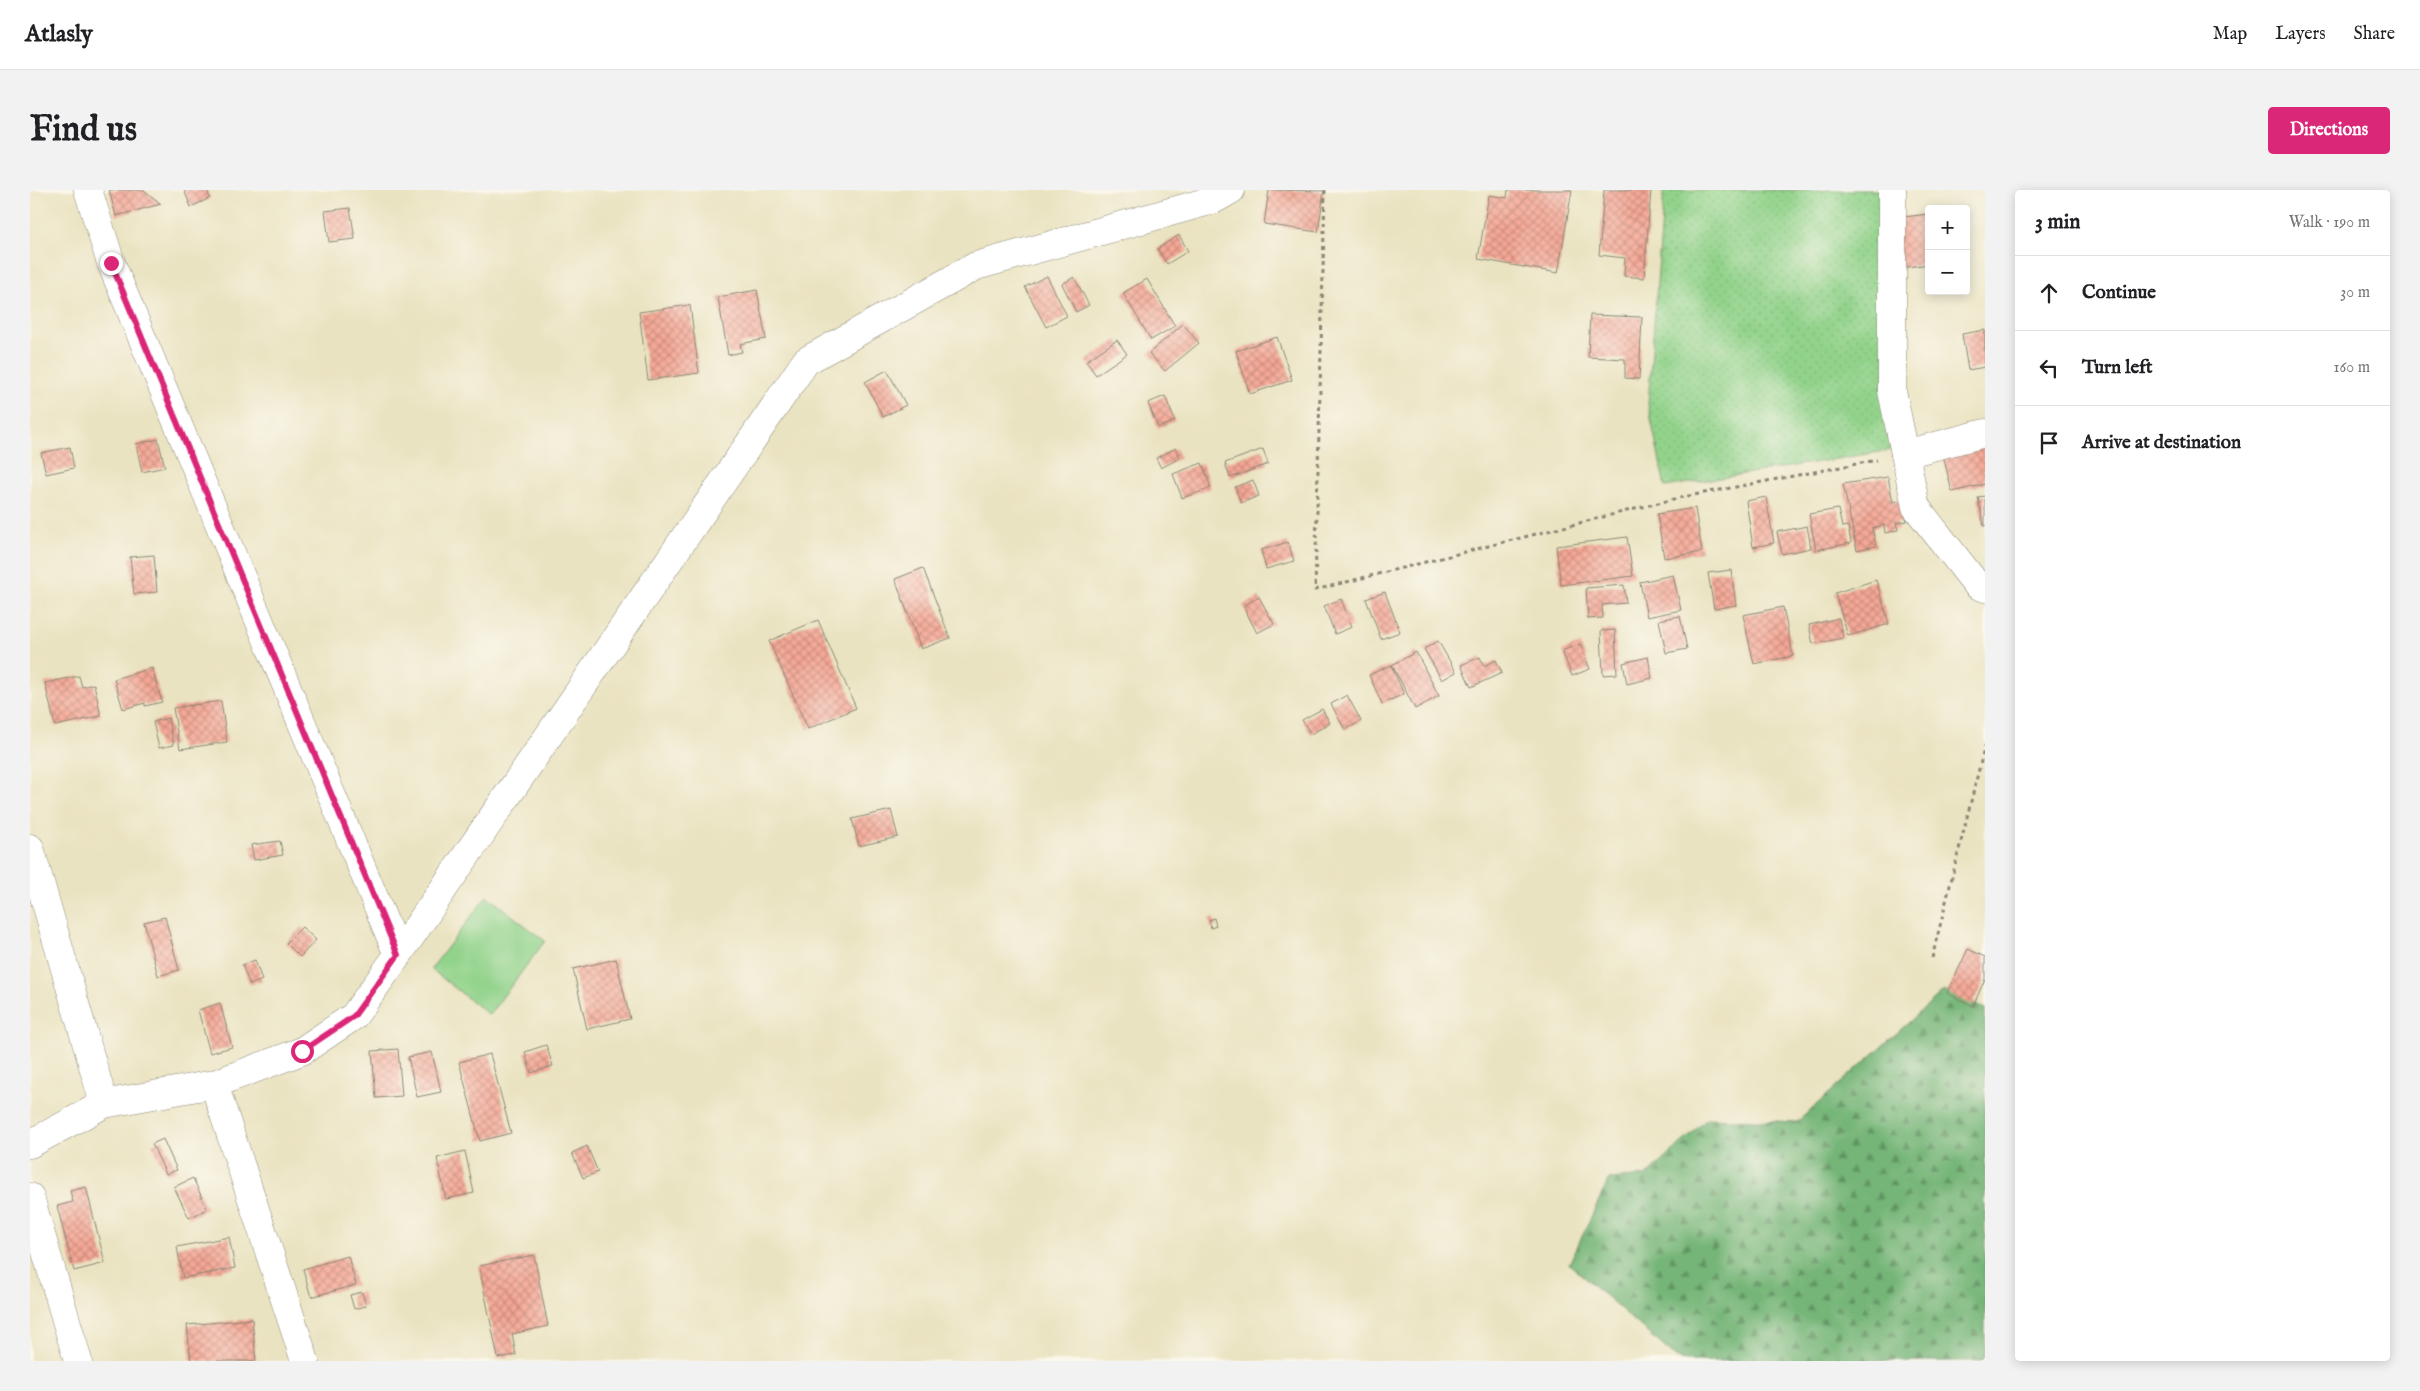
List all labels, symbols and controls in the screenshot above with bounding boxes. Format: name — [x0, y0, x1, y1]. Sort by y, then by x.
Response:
text: Atlasly — [25, 19, 93, 50]
text: Map — [2213, 23, 2247, 46]
text: Layers — [2275, 23, 2326, 46]
text: Share — [2354, 23, 2395, 46]
button: Directions — [2268, 107, 2390, 154]
text: Find us — [30, 108, 137, 153]
map controls — [1925, 205, 1970, 295]
button: + — [1925, 205, 1970, 250]
text: 3 min — [2035, 209, 2080, 236]
text: Walk · 190 m — [2289, 213, 2370, 233]
button: − — [1925, 250, 1970, 295]
route end — [100, 252, 123, 275]
icon: ahead — [2035, 279, 2063, 307]
text: Continue — [2082, 281, 2156, 305]
text: 30 m — [2340, 283, 2370, 303]
icon: left — [2035, 354, 2063, 382]
text: Turn left — [2082, 356, 2153, 380]
text: 160 m — [2334, 358, 2370, 378]
icon: arrive — [2035, 429, 2063, 457]
text: Arrive at destination — [2082, 431, 2241, 455]
route start — [291, 1040, 314, 1063]

